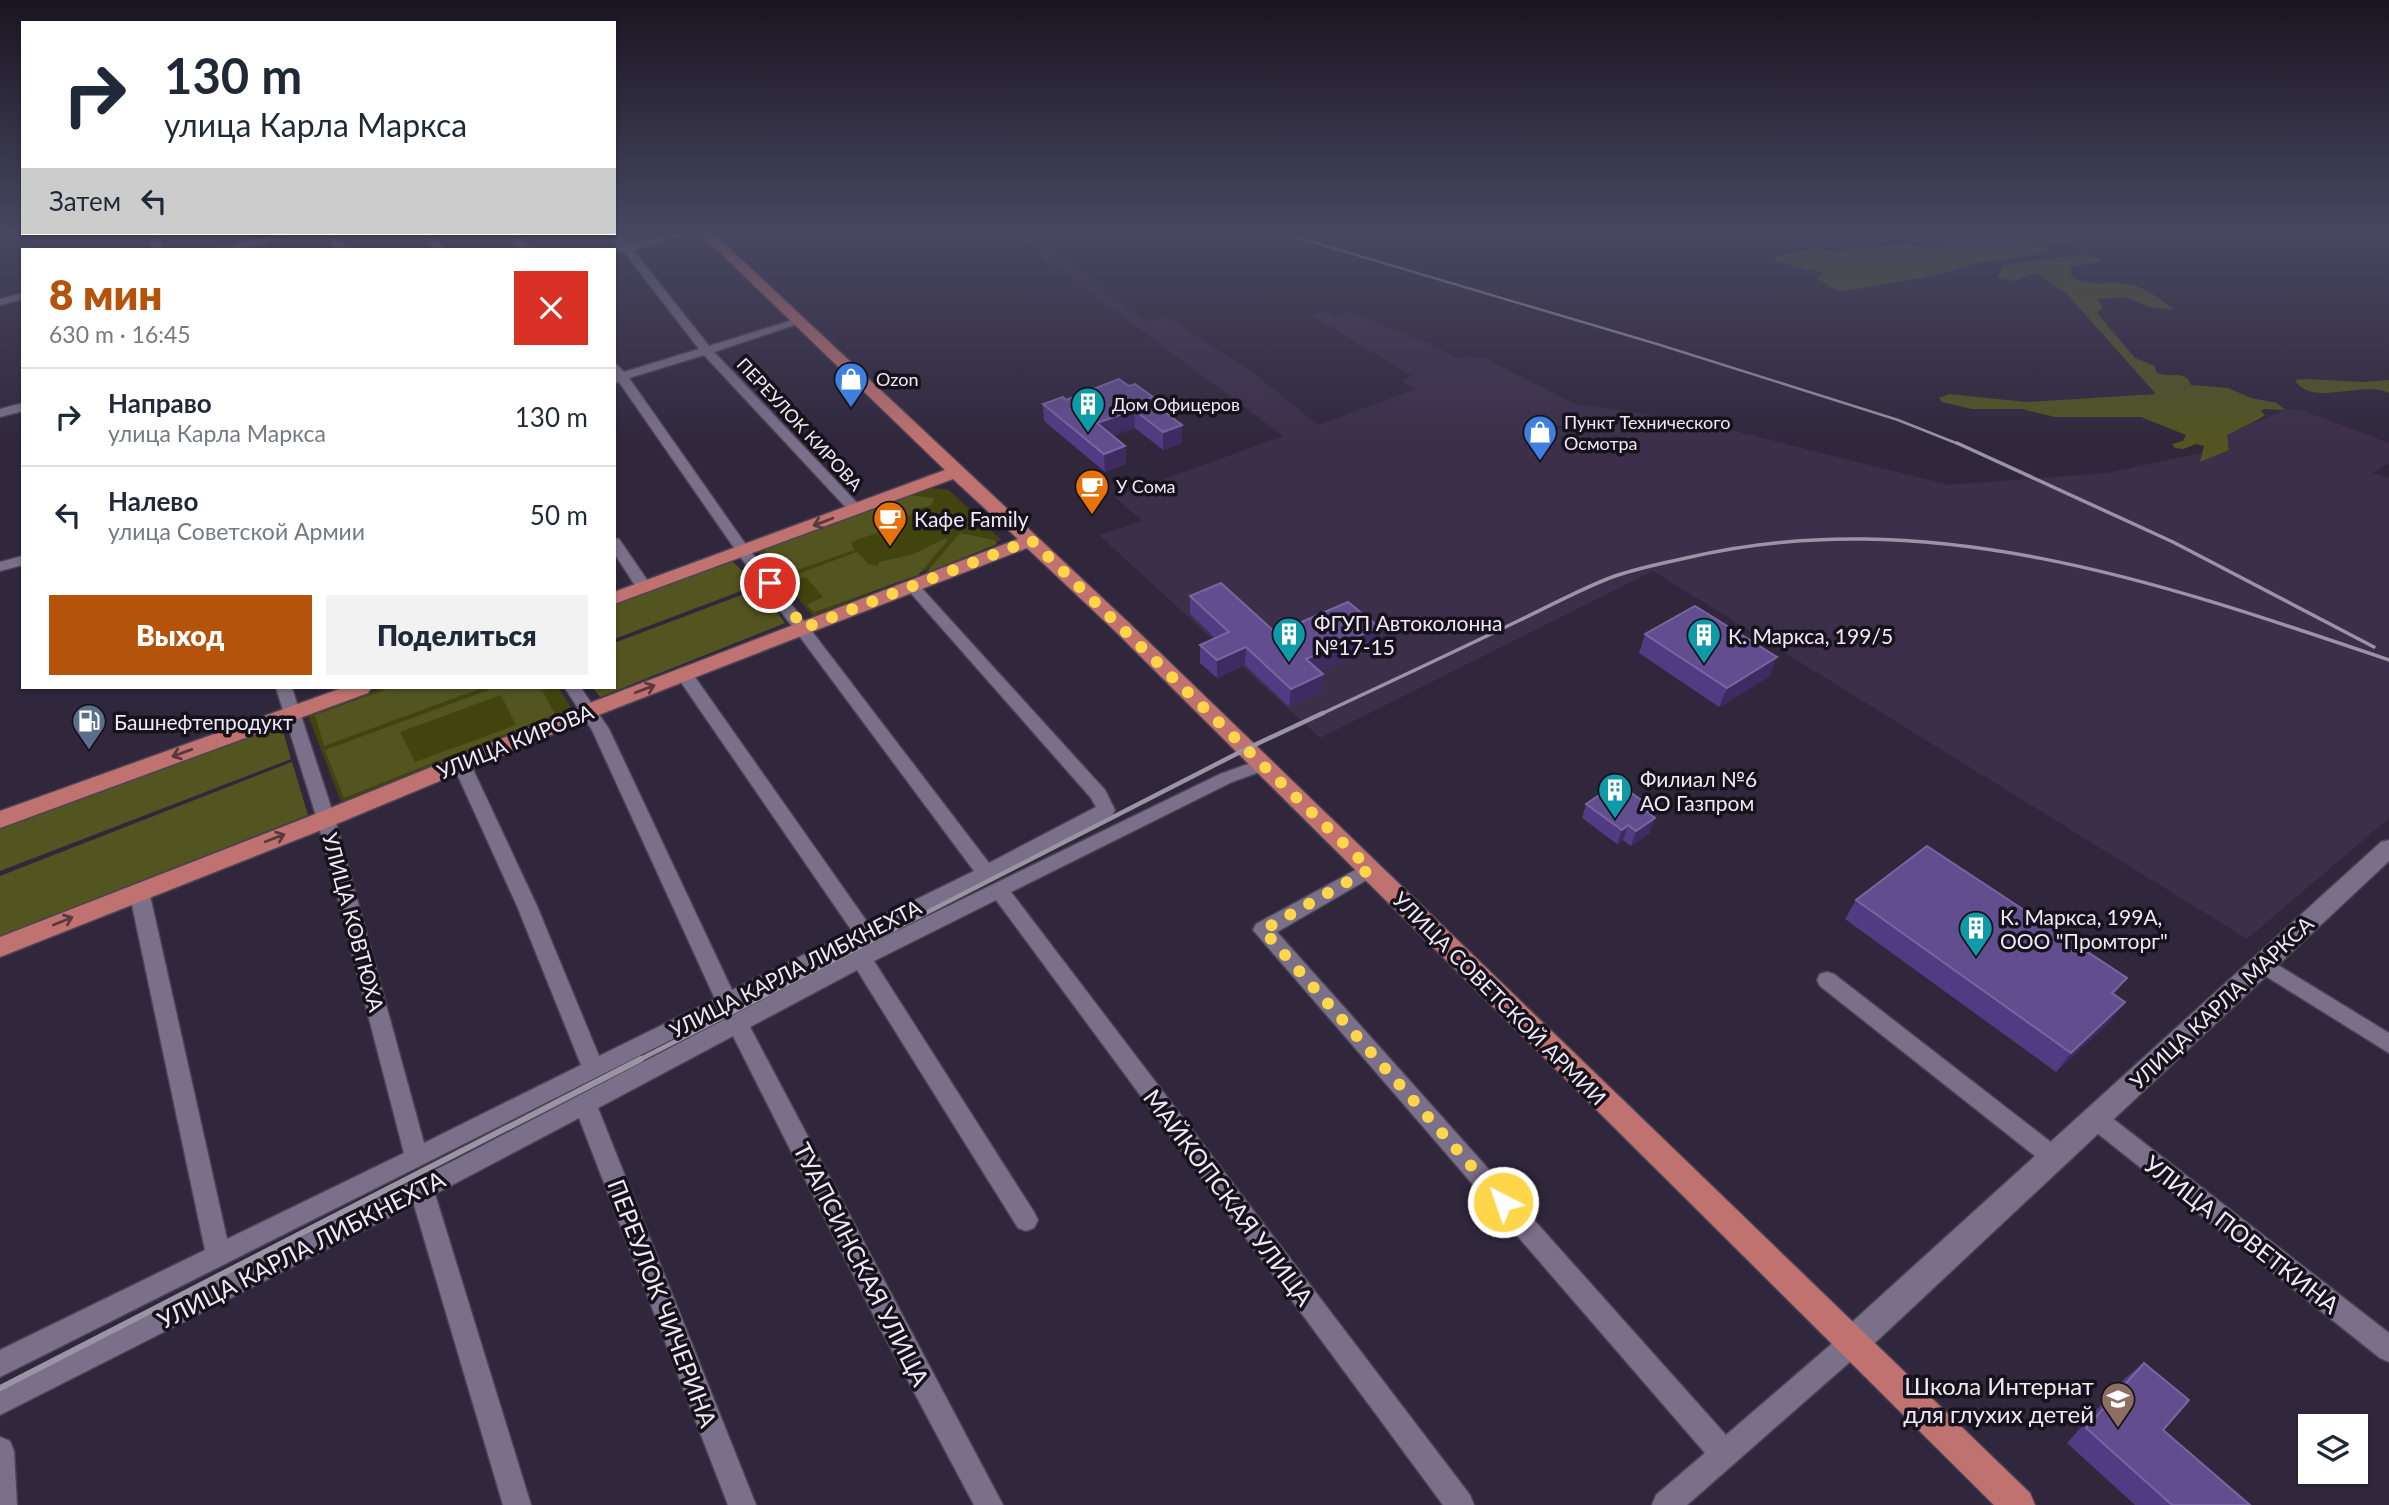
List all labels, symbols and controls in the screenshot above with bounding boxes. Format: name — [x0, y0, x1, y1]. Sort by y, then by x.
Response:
text: 130 m — [164, 46, 302, 104]
icon: right — [49, 49, 140, 140]
text: улица Карла Маркса — [164, 105, 467, 144]
icon: left — [135, 182, 173, 220]
text: Затем — [49, 185, 121, 217]
text: 8 мин — [49, 269, 163, 319]
button: close — [514, 271, 588, 345]
text: 630 m · 16:45 — [49, 320, 191, 348]
street label: ПЕРЕУЛОК КИРОВА — [733, 353, 868, 496]
shop icon: Ozon — [832, 360, 870, 409]
place label: Ozon — [876, 368, 918, 390]
building icon: Дом Офицеров — [1069, 385, 1107, 434]
text: Направо — [108, 387, 212, 419]
place label: Дом Офицеров — [1112, 393, 1240, 415]
icon: right — [49, 398, 87, 436]
text: 130 m — [515, 401, 588, 433]
place label: Пункт Технического Осмотра — [1564, 411, 1731, 454]
shop icon: Пункт Технического Осмотра — [1521, 413, 1559, 462]
text: улица Карла Маркса — [108, 419, 326, 447]
cafe icon: У Сома — [1073, 467, 1111, 516]
place label: У Сома — [1116, 475, 1176, 497]
text: Налево — [108, 485, 198, 517]
icon: left — [49, 496, 87, 534]
text: 50 m — [530, 499, 588, 531]
cafe icon: Кафе Family — [871, 499, 909, 548]
place label: Кафе Family — [914, 506, 1029, 531]
text: улица Советской Армии — [108, 517, 365, 545]
one-way arrow — [813, 517, 835, 529]
pin — [740, 553, 800, 613]
icon: arrive — [751, 564, 789, 602]
button: Выход — [49, 595, 312, 675]
button: Поделиться — [326, 595, 588, 675]
place label: ФГУП Автоколонна №17-15 — [1314, 610, 1503, 659]
building icon: ФГУП Автоколонна №17-15 — [1270, 615, 1308, 664]
building icon: К. Маркса, 199/5 — [1685, 616, 1723, 665]
place label: К. Маркса, 199/5 — [1728, 623, 1893, 648]
one-way arrow — [634, 681, 656, 694]
street label: УЛИЦА КИРОВА — [433, 698, 598, 784]
fuel station icon: Башнефтепродукт — [70, 702, 108, 751]
place label: Башнефтепродукт — [114, 709, 294, 734]
one-way arrow — [171, 748, 193, 760]
place label: Филиал №6 АО Газпром — [1640, 766, 1757, 815]
building icon: Филиал №6 АО Газпром — [1596, 771, 1634, 820]
street label: УЛИЦА КОВТЮХА — [318, 830, 390, 1015]
one-way arrow — [264, 831, 286, 844]
street label: УЛИЦА СОВЕТСКОЙ АРМИИ — [1388, 886, 1612, 1110]
street label: УЛИЦА КАРЛА ЛИБКНЕХТА — [665, 893, 926, 1042]
place label: К. Маркса, 199А, ООО "Промторг" — [2000, 904, 2168, 953]
building icon: К. Маркса, 199А, ООО "Промторг" — [1957, 909, 1995, 958]
street label: УЛИЦА КАРЛА МАРКСА — [2124, 910, 2318, 1093]
one-way arrow — [52, 914, 74, 927]
street label: МАЙКОПСКАЯ УЛИЦА — [1138, 1083, 1320, 1312]
street label: ТУАПСИНСКАЯ УЛИЦА — [788, 1138, 936, 1391]
street label: УЛИЦА ПОВЕТКИНА — [2139, 1149, 2346, 1320]
street label: УЛИЦА КАРЛА ЛИБКНЕХТА — [152, 1163, 450, 1334]
position arrow — [1466, 1165, 1540, 1239]
street label: ПЕРЕУЛОК ЧИЧЕРИНА — [602, 1175, 724, 1432]
place label: Школа Интернат для глухих детей — [1903, 1371, 2094, 1428]
school or university icon: Школа Интернат для глухих детей — [2099, 1380, 2137, 1429]
map controls — [2298, 1414, 2368, 1484]
button: layers — [2298, 1414, 2368, 1484]

